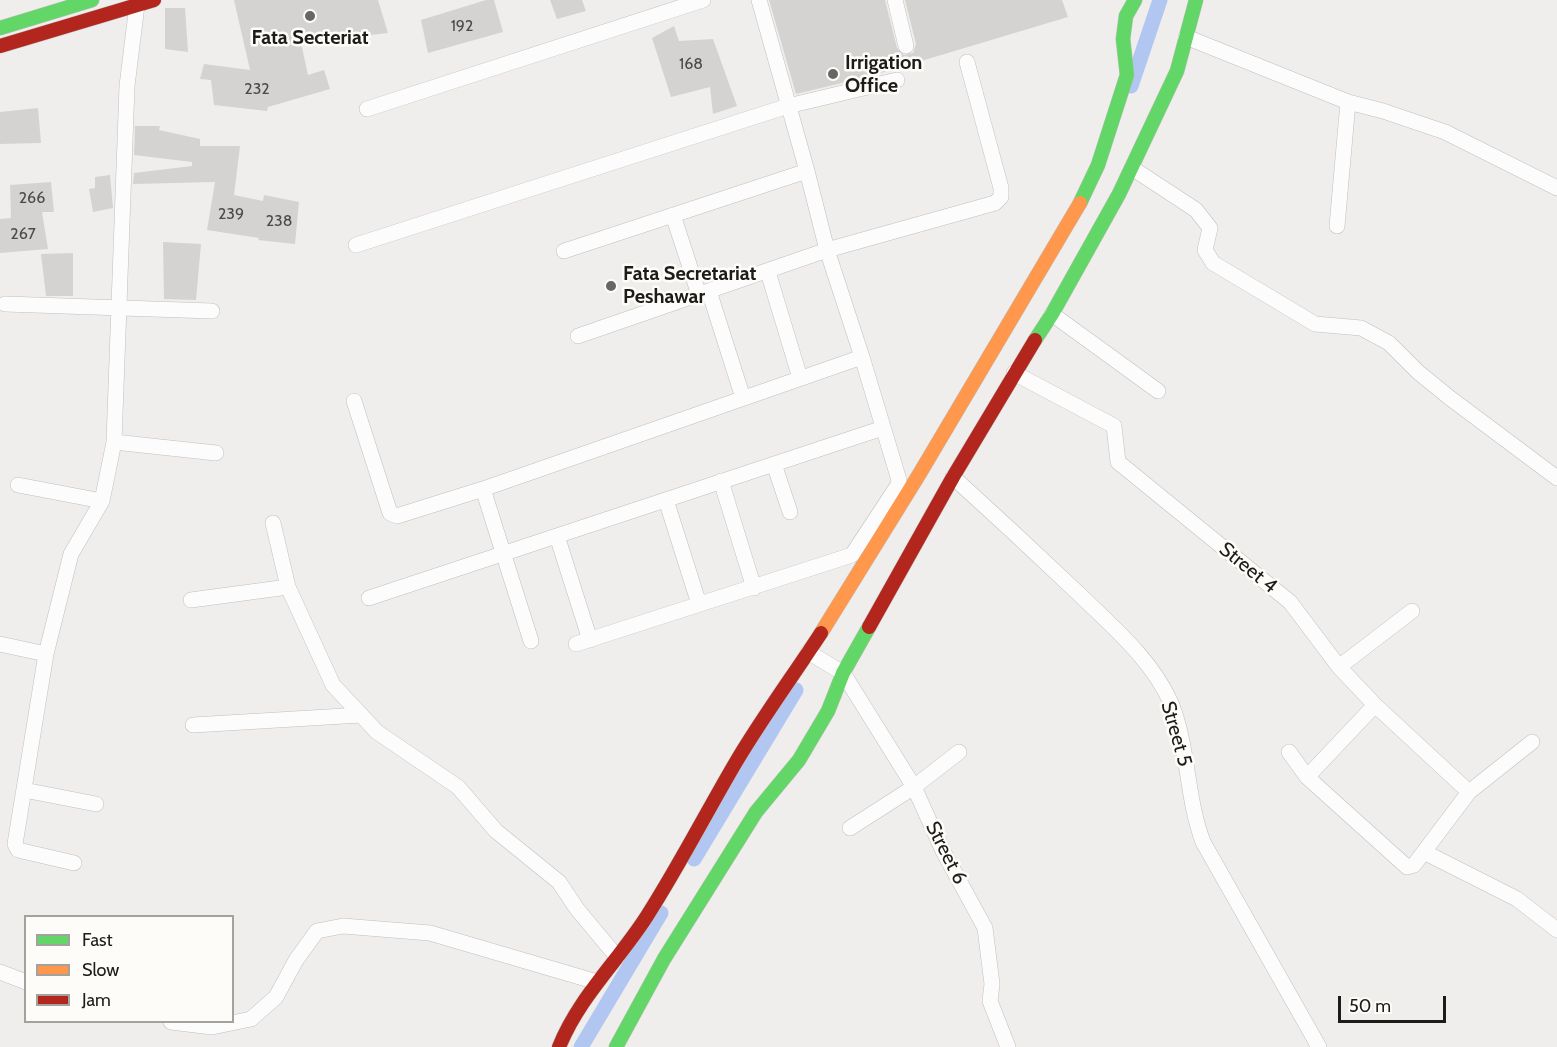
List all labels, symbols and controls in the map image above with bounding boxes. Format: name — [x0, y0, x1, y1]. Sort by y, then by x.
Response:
marker: Fata Secteriat — [303, 9, 317, 23]
house number: 192 — [451, 16, 473, 36]
place label: Fata Secteriat — [251, 26, 369, 50]
place label: Irrigation Office — [845, 51, 922, 98]
house number: 168 — [679, 54, 703, 74]
marker: Irrigation Office — [826, 67, 840, 81]
house number: 232 — [244, 79, 270, 99]
house number: 266 — [19, 188, 45, 208]
house number: 239 — [218, 204, 244, 224]
house number: 238 — [266, 211, 292, 231]
house number: 267 — [10, 224, 36, 244]
place label: Fata Secretariat Peshawar — [623, 262, 756, 309]
marker: Fata Secretariat Peshawar — [604, 279, 618, 293]
street label: Street 4 — [1214, 537, 1282, 599]
street label: Street 5 — [1155, 699, 1197, 769]
street label: Street 6 — [920, 818, 972, 888]
legend — [24, 915, 234, 1023]
text: Fast — [82, 929, 113, 951]
text: Slow — [82, 959, 119, 981]
scale bar — [1341, 984, 1449, 1022]
text: Jam — [82, 989, 111, 1011]
text: 50 m — [1349, 995, 1391, 1017]

